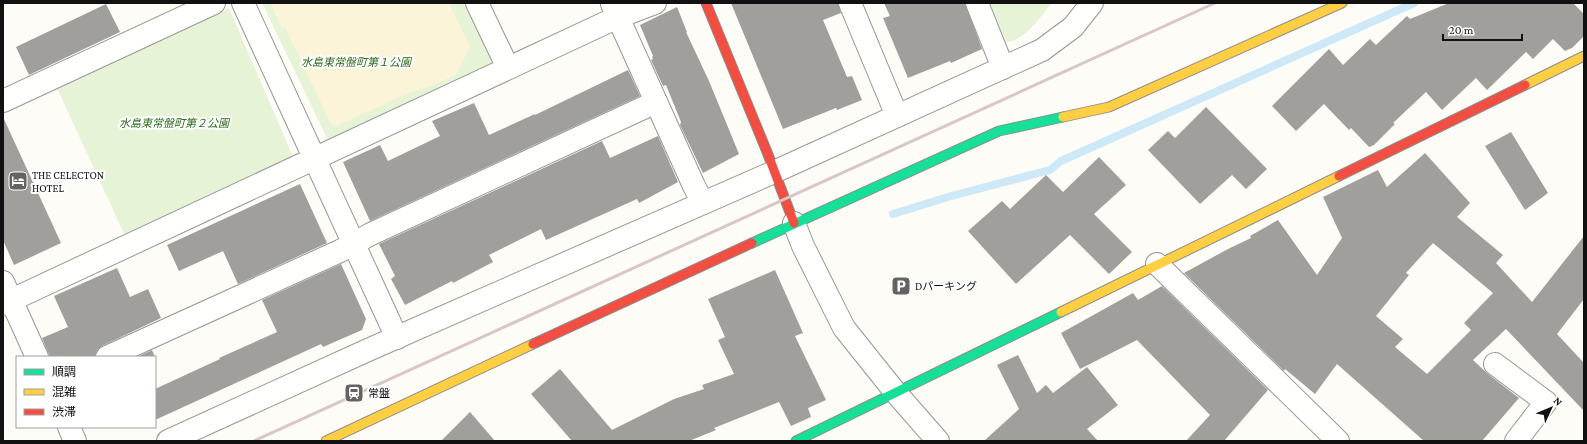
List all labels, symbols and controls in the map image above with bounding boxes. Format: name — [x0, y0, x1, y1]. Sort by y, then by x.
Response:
scale bar — [1443, 16, 1522, 42]
text: 20 m — [1449, 23, 1474, 37]
park label: 水島東常盤町第１公園 — [301, 56, 413, 68]
park label: 水島東常盤町第２公園 — [119, 117, 231, 129]
place label: THE CELECTON HOTEL — [32, 169, 104, 194]
hotel icon: THE CELECTON HOTEL — [7, 170, 29, 192]
parking icon: Dパーキング — [890, 275, 912, 297]
place label: Dパーキング — [915, 280, 977, 292]
legend — [16, 356, 156, 428]
text: 順調 — [52, 365, 76, 379]
station icon: 常盤 — [343, 382, 365, 404]
text: 混雑 — [52, 385, 76, 399]
place label: 常盤 — [368, 387, 390, 399]
north arrow — [1531, 388, 1571, 428]
text: N — [1551, 394, 1565, 408]
text: 渋滞 — [52, 405, 76, 419]

